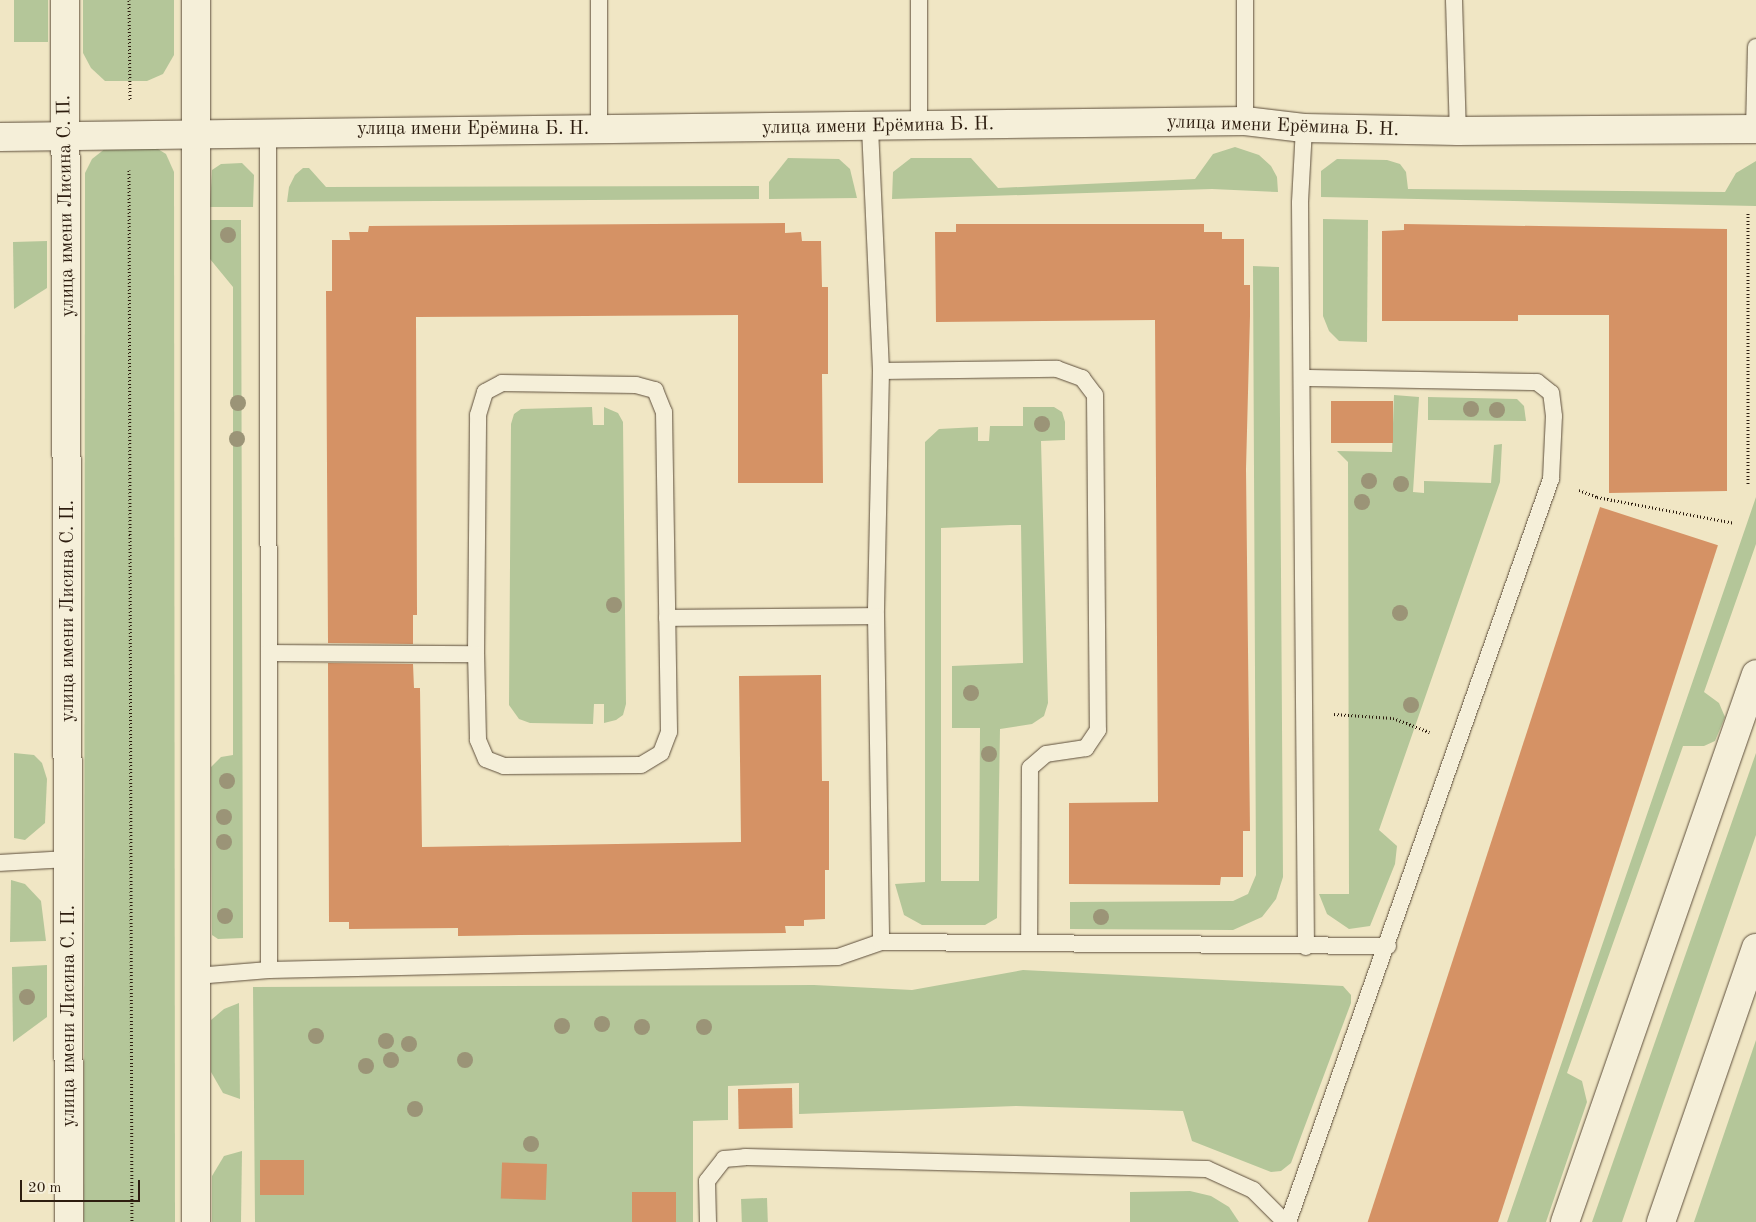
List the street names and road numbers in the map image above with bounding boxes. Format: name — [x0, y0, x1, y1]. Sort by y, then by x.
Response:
street label: улица имени Лисина С. П. — [54, 95, 80, 317]
street label: улица имени Ерёмина Б. Н. — [1167, 112, 1399, 142]
street label: улица имени Ерёмина Б. Н. — [762, 114, 994, 140]
street label: улица имени Ерёмина Б. Н. — [357, 119, 589, 141]
street label: улица имени Лисина С. П. — [58, 500, 80, 722]
street label: улица имени Лисина С. П. — [59, 905, 81, 1127]

